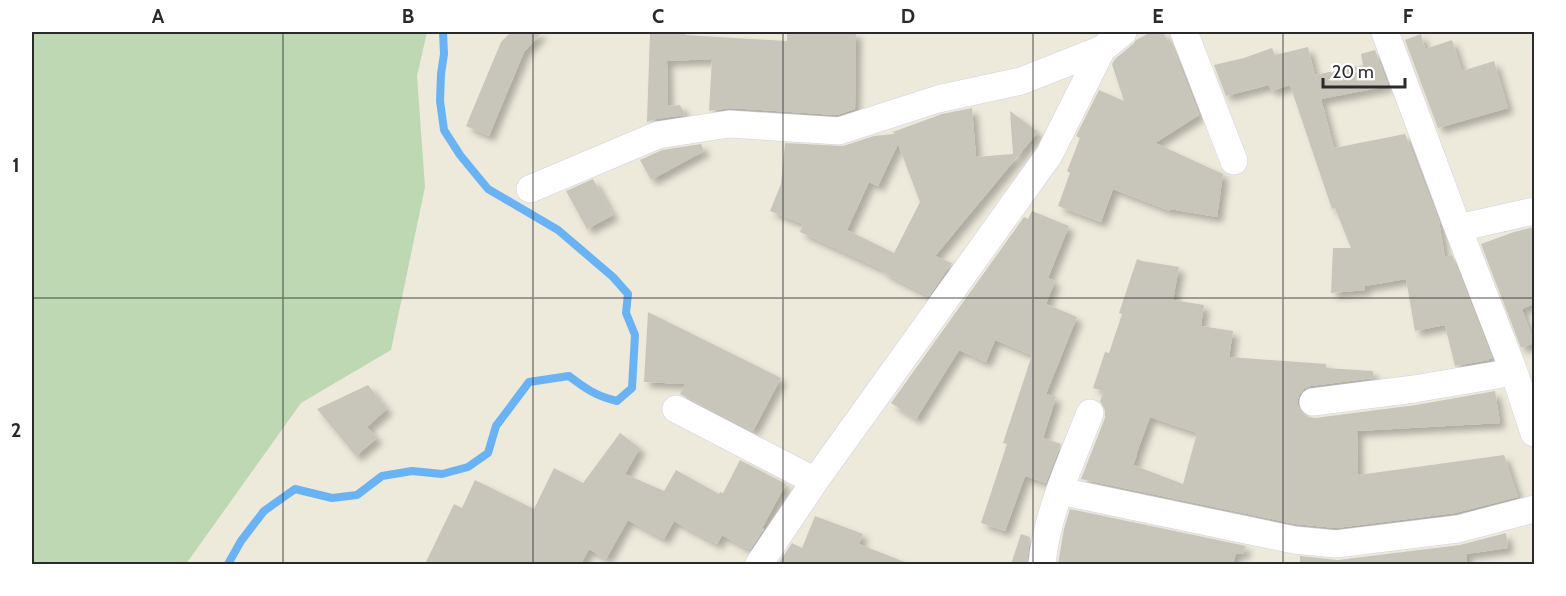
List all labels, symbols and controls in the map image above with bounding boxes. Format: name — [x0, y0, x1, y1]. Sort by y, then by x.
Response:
text: A — [152, 4, 165, 28]
text: B — [402, 4, 414, 28]
text: C — [652, 4, 664, 28]
text: D — [901, 4, 915, 28]
text: E — [1152, 4, 1164, 28]
text: F — [1403, 4, 1414, 28]
scale bar — [1323, 51, 1406, 89]
text: 20 m — [1332, 61, 1374, 83]
text: 1 — [12, 153, 20, 177]
text: 2 — [11, 418, 21, 442]

